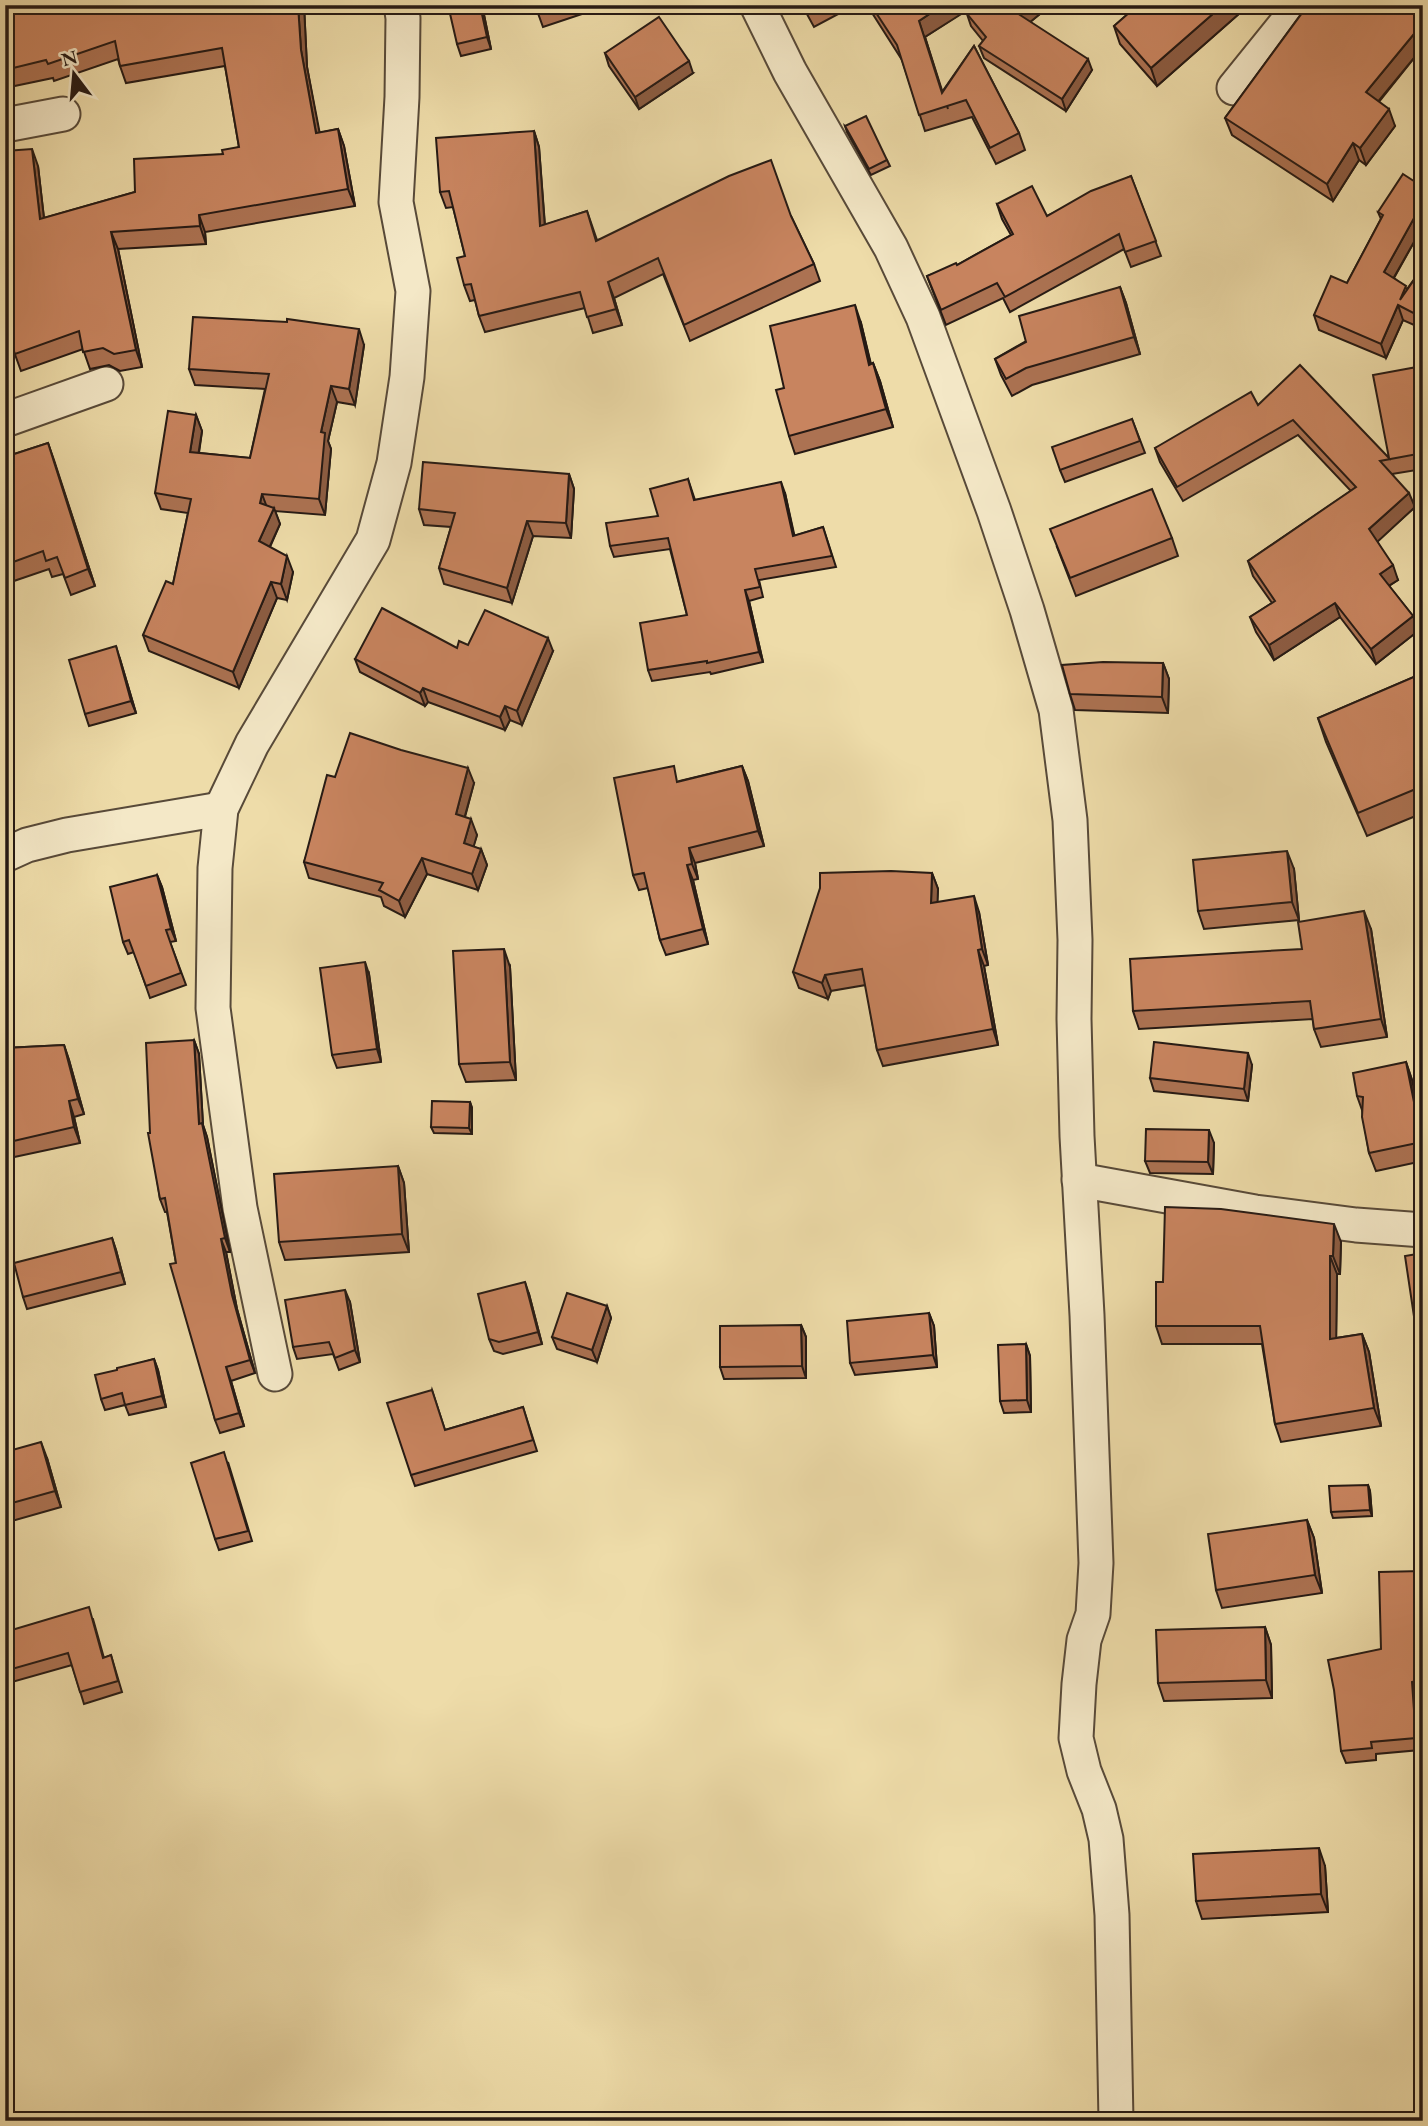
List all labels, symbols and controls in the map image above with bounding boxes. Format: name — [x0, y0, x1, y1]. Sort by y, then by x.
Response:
north arrow — [38, 38, 108, 108]
text: N — [59, 44, 81, 72]

